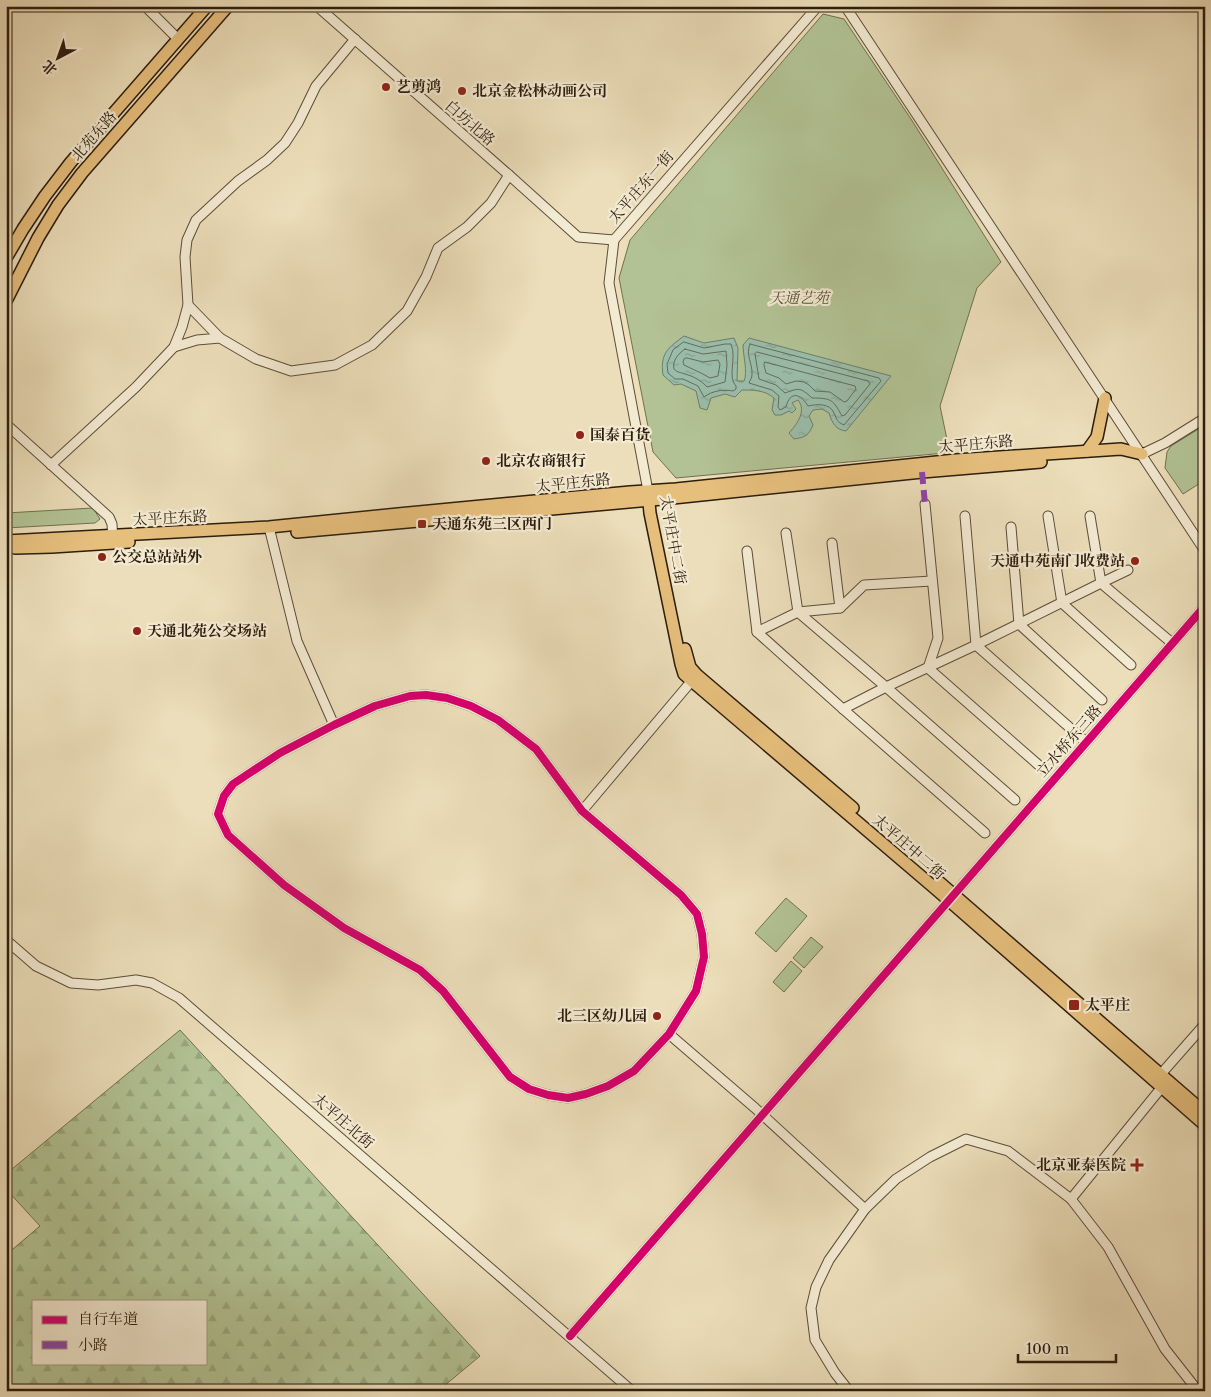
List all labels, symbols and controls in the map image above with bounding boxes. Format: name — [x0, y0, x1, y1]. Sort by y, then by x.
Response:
north arrow — [32, 32, 82, 82]
text: 北 — [38, 56, 61, 79]
place label: 艺剪鸿 — [396, 77, 441, 96]
marker: 艺剪鸿 — [380, 81, 392, 93]
place label: 北京金松林动画公司 — [472, 81, 607, 100]
marker: 北京金松林动画公司 — [456, 85, 468, 97]
street label: 白坊北路 — [441, 96, 499, 149]
street label: 北苑东路 — [67, 107, 120, 165]
street label: 太平庄东一街 — [604, 146, 677, 227]
park label: 天通艺苑 — [769, 288, 831, 307]
place label: 国泰百货 — [590, 425, 650, 444]
marker: 国泰百货 — [574, 429, 586, 441]
street label: 太平庄东路 — [938, 431, 1014, 456]
place label: 北京农商银行 — [496, 451, 586, 470]
marker: 北京农商银行 — [480, 455, 492, 467]
street label: 太平庄东路 — [535, 469, 611, 496]
street label: 太平庄中二街 — [656, 494, 691, 586]
street label: 太平庄东路 — [132, 506, 208, 529]
place label: 天通东苑三区西门 — [432, 514, 552, 533]
marker: 天通东苑三区西门 — [416, 518, 428, 530]
place label: 公交总站站外 — [112, 547, 202, 566]
marker: 公交总站站外 — [96, 551, 108, 563]
place label: 天通中苑南门收费站 — [990, 551, 1125, 570]
marker: 天通中苑南门收费站 — [1129, 555, 1141, 567]
place label: 天通北苑公交场站 — [147, 621, 267, 640]
marker: 天通北苑公交场站 — [131, 625, 143, 637]
street label: 立水桥东三路 — [1032, 700, 1105, 781]
street label: 太平庄中二街 — [869, 810, 950, 883]
place label: 太平庄 — [1085, 995, 1130, 1014]
marker: 太平庄 — [1067, 998, 1081, 1012]
place label: 北三区幼儿园 — [557, 1006, 647, 1025]
marker: 北三区幼儿园 — [651, 1010, 663, 1022]
street label: 太平庄北街 — [309, 1089, 378, 1152]
place label: 北京亚泰医院 — [1036, 1155, 1126, 1174]
marker: 北京亚泰医院 — [1130, 1158, 1144, 1172]
legend — [32, 1300, 208, 1364]
text: 自行车道 — [78, 1309, 138, 1328]
scale bar — [1018, 1332, 1116, 1364]
text: 小路 — [78, 1335, 108, 1354]
text: 100 m — [1026, 1339, 1069, 1358]

